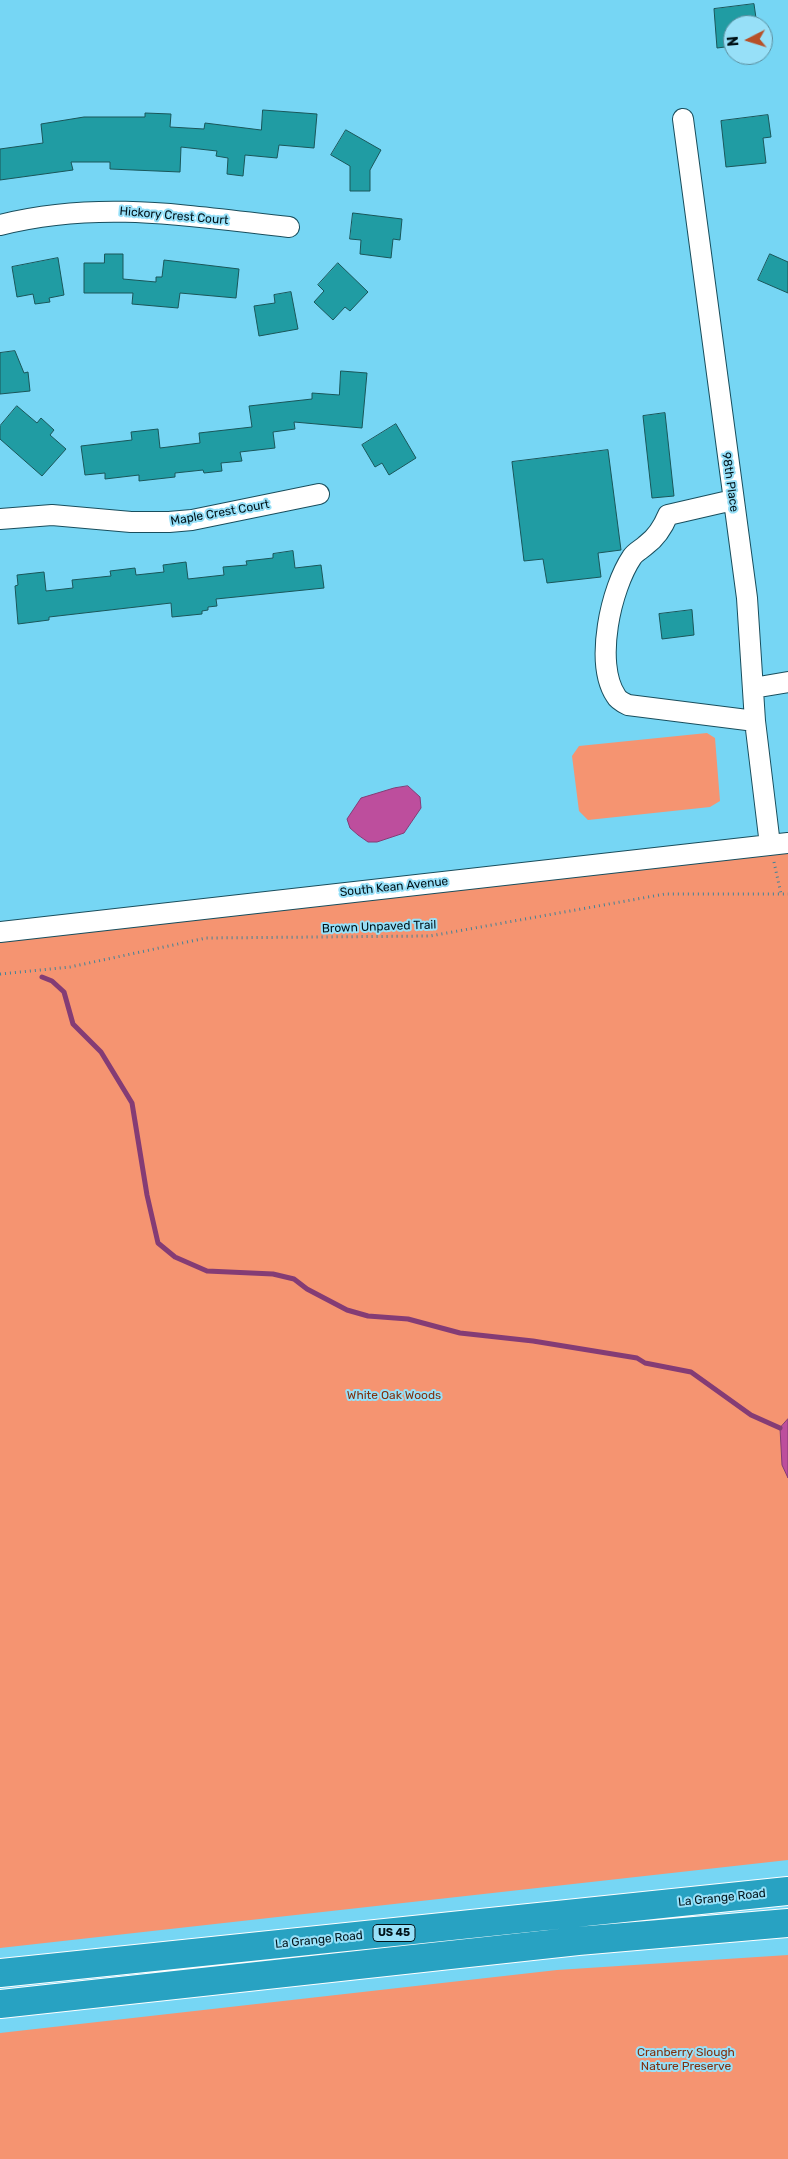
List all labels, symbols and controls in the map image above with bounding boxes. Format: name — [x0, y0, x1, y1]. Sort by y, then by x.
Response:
north arrow — [723, 15, 773, 65]
text: N — [725, 36, 742, 47]
street label: Hickory Crest Court — [119, 204, 229, 228]
street label: 98th Place — [719, 451, 741, 513]
street label: Maple Crest Court — [169, 497, 271, 529]
street label: South Kean Avenue — [339, 874, 449, 900]
street label: Brown Unpaved Trail — [322, 918, 436, 936]
park label: White Oak Woods — [347, 1389, 441, 1403]
street label: La Grange Road — [677, 1886, 767, 1910]
road number: US 45 — [373, 1925, 415, 1942]
street label: La Grange Road — [274, 1928, 364, 1952]
park label: Cranberry Slough Nature Preserve — [637, 2046, 735, 2074]

